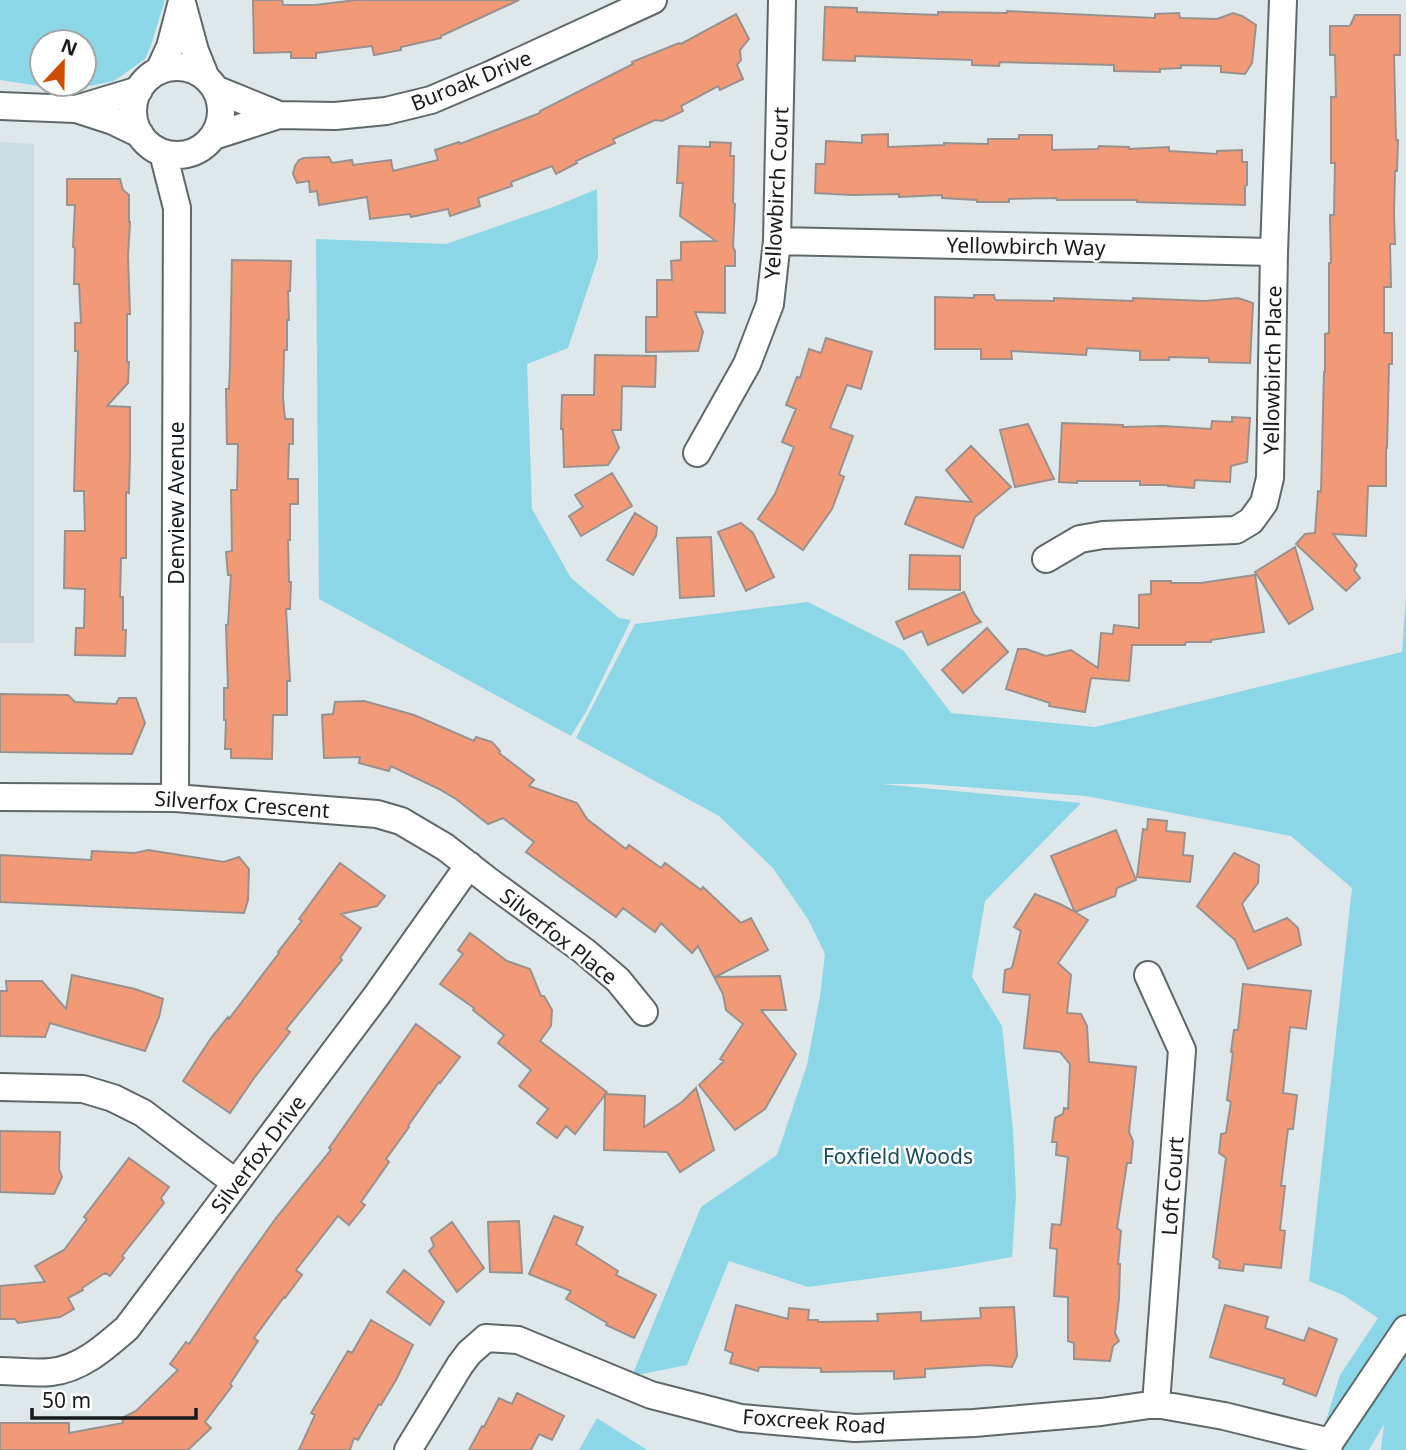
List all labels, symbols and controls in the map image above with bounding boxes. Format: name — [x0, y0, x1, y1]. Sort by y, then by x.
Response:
north arrow — [28, 28, 98, 98]
text: N — [57, 32, 81, 62]
street label: Buroak Drive — [406, 43, 536, 117]
street label: Yellowbirch Court — [758, 106, 795, 280]
street label: Yellowbirch Way — [946, 231, 1106, 261]
street label: Yellowbirch Place — [1257, 285, 1287, 455]
street label: Denview Avenue — [162, 421, 190, 585]
street label: Silverfox Crescent — [153, 784, 331, 824]
street label: Silverfox Place — [495, 881, 623, 991]
street label: Silverfox Drive — [204, 1089, 312, 1219]
street label: Loft Court — [1155, 1135, 1189, 1236]
park label: Foxfield Woods — [823, 1142, 973, 1170]
scale bar — [32, 1376, 196, 1420]
text: 50 m — [42, 1386, 91, 1414]
street label: Foxcreek Road — [742, 1402, 886, 1440]

